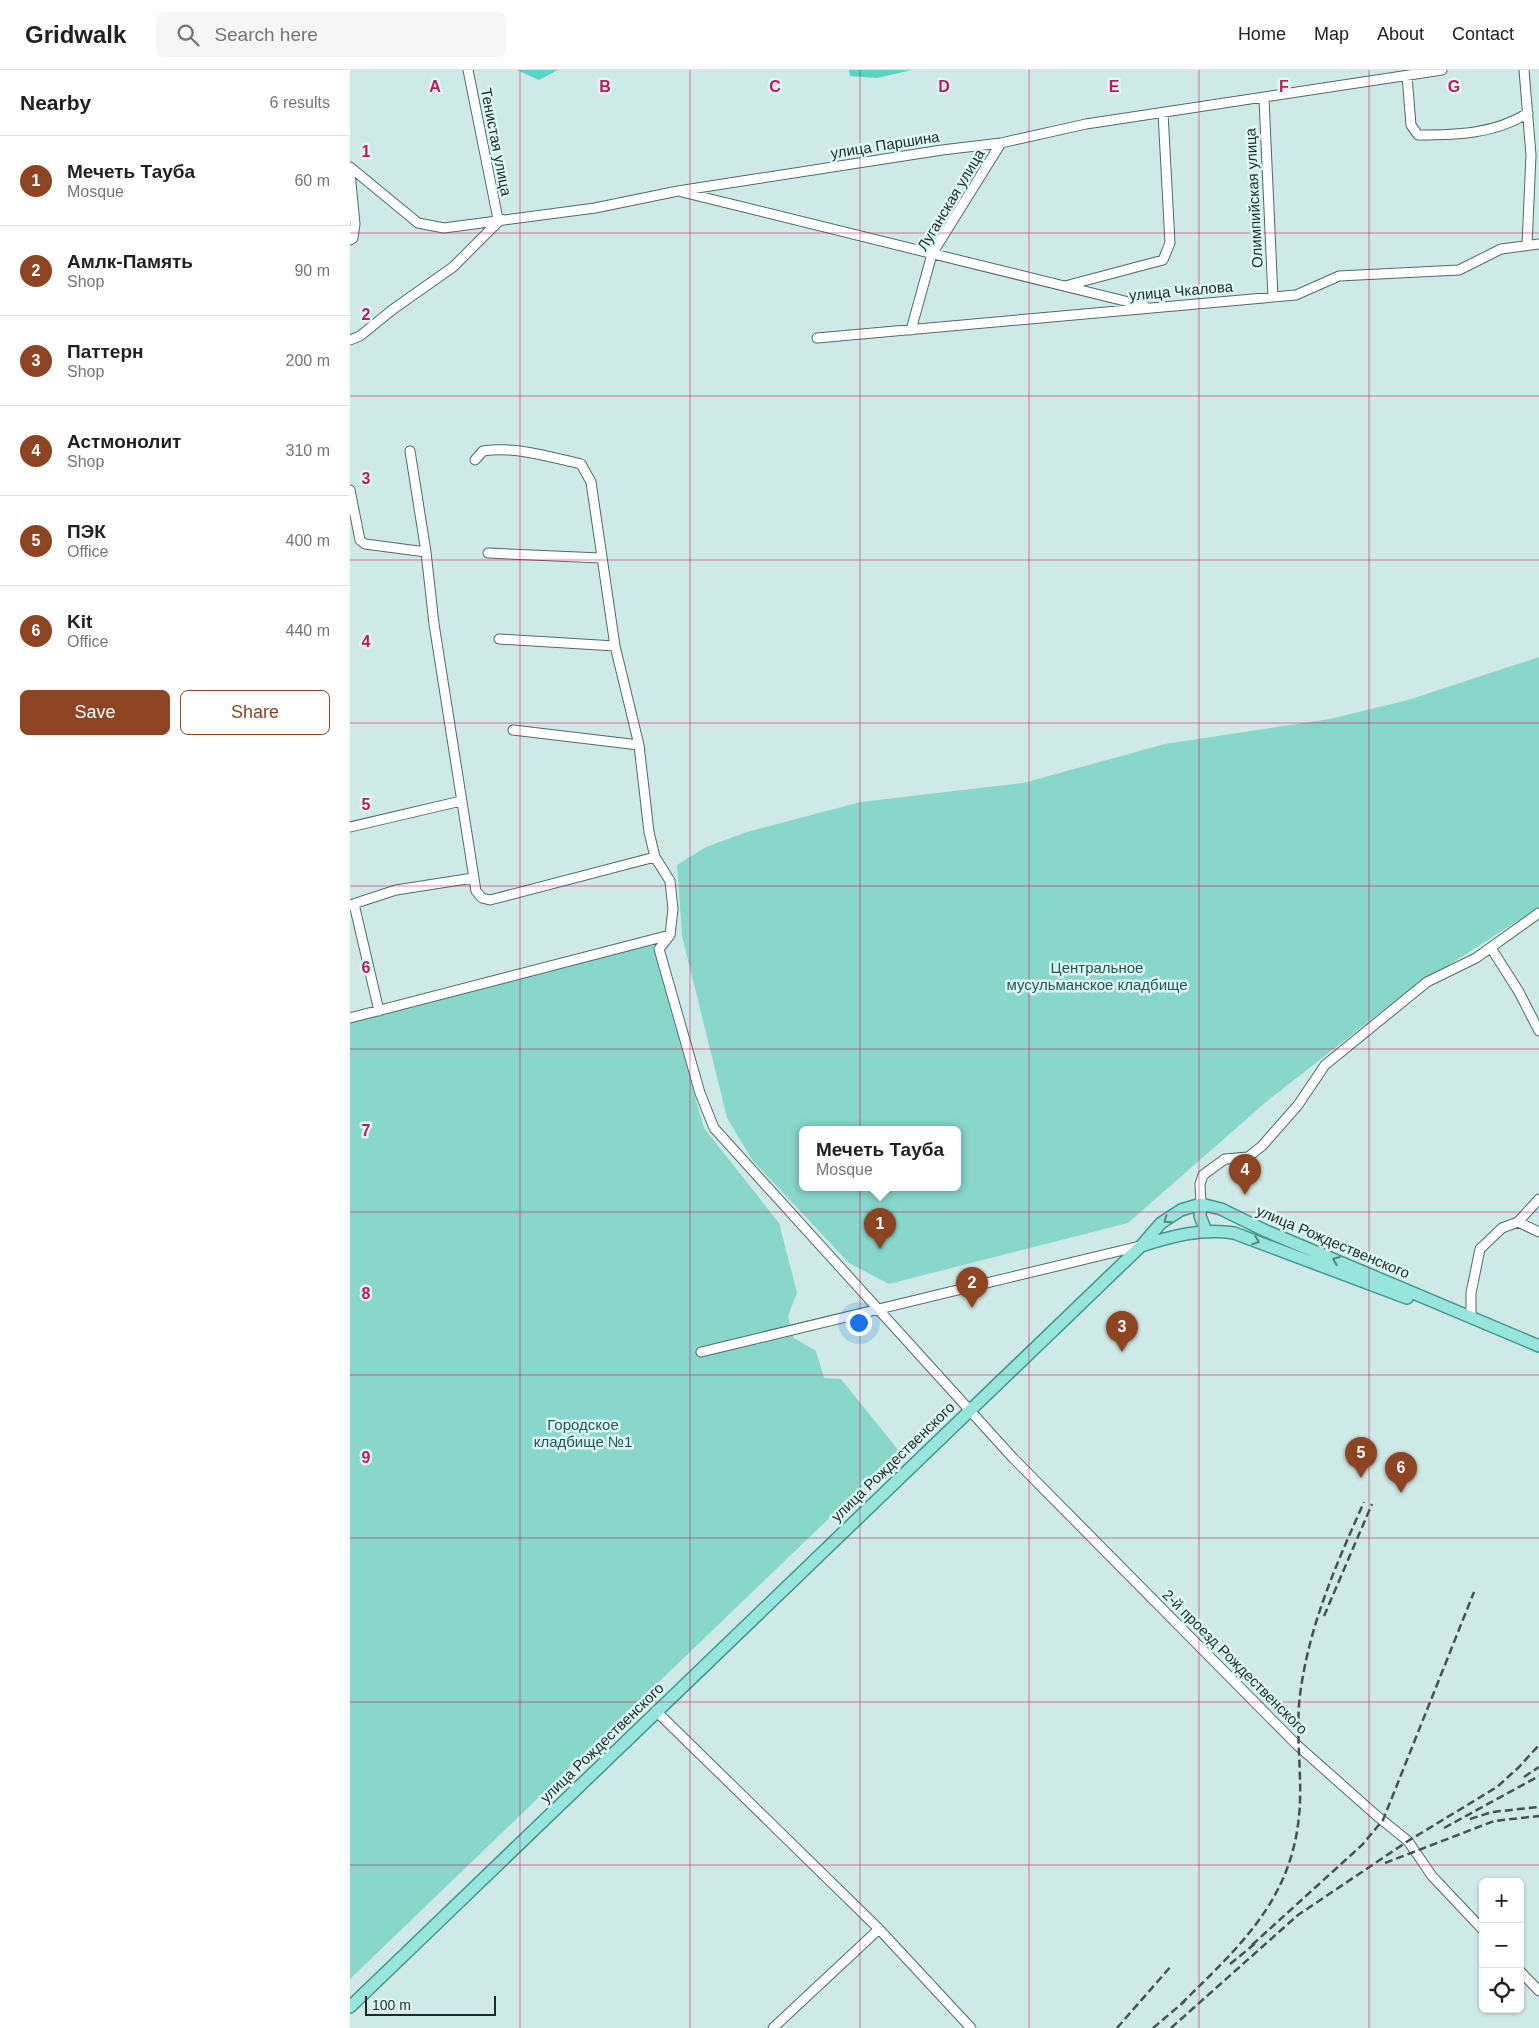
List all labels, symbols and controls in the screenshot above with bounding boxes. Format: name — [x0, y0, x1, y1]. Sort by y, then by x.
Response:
search box — [156, 12, 506, 57]
text: Gridwalk — [25, 21, 126, 48]
icon: search — [174, 21, 202, 49]
text: Search here — [214, 24, 318, 45]
text: Home — [1238, 24, 1286, 44]
text: Map — [1314, 24, 1349, 44]
text: About — [1377, 24, 1424, 44]
text: Contact — [1452, 24, 1514, 44]
text: A — [429, 78, 441, 95]
text: B — [599, 78, 611, 95]
text: C — [769, 78, 781, 95]
text: D — [938, 78, 950, 95]
text: E — [1109, 78, 1120, 95]
text: F — [1279, 78, 1289, 95]
text: G — [1448, 78, 1460, 95]
street label: Тенистая улица — [478, 87, 515, 198]
text: Nearby — [20, 91, 91, 114]
text: 6 results — [270, 94, 330, 111]
street label: улица Паршина — [829, 127, 941, 161]
street label: Олимпийская улица — [1241, 127, 1266, 268]
text: 1 — [362, 143, 371, 160]
street label: Луганская улица — [914, 145, 988, 254]
text: Мечеть Тауба — [67, 161, 195, 182]
text: 1 — [32, 172, 40, 189]
text: 60 m — [294, 172, 330, 189]
text: Mosque — [67, 183, 124, 200]
text: Амлк-Память — [67, 251, 193, 272]
text: 2 — [32, 262, 40, 279]
text: 90 m — [294, 262, 330, 279]
text: Shop — [67, 273, 104, 290]
street label: улица Чкалова — [1128, 277, 1234, 304]
text: 2 — [362, 306, 371, 323]
text: Паттерн — [67, 341, 143, 362]
text: 3 — [32, 352, 40, 369]
text: 200 m — [286, 352, 330, 369]
text: Shop — [67, 363, 104, 380]
text: Астмонолит — [67, 431, 181, 452]
text: 4 — [32, 442, 40, 459]
text: 310 m — [286, 442, 330, 459]
text: Shop — [67, 453, 104, 470]
text: 3 — [362, 470, 371, 487]
text: ПЭК — [67, 521, 106, 542]
text: 5 — [32, 532, 40, 549]
text: 400 m — [286, 532, 330, 549]
text: Office — [67, 543, 109, 560]
text: Kit — [67, 611, 92, 632]
text: 6 — [32, 622, 40, 639]
text: 440 m — [286, 622, 330, 639]
text: Office — [67, 633, 109, 650]
text: 4 — [362, 633, 371, 650]
button: Save — [20, 690, 170, 735]
button: Share — [180, 690, 330, 735]
text: 5 — [362, 796, 371, 813]
text: 6 — [362, 959, 371, 976]
park label: Центральное мусульманское кладбище — [1006, 959, 1188, 993]
text: 7 — [362, 1122, 371, 1139]
popup — [799, 1126, 961, 1191]
text: Мечеть Тауба — [816, 1139, 944, 1160]
pin: 4 — [1229, 1154, 1261, 1195]
text: Mosque — [816, 1161, 873, 1178]
street label: улица Рождественского — [1254, 1201, 1412, 1282]
pin: 1 — [864, 1208, 896, 1249]
one-way arrow — [1163, 1214, 1173, 1223]
one-way arrow — [1251, 1235, 1260, 1245]
one-way arrow — [1332, 1256, 1341, 1267]
pin: 2 — [956, 1267, 988, 1308]
text: 8 — [362, 1285, 371, 1302]
your location — [846, 1310, 872, 1336]
pin: 3 — [1106, 1311, 1138, 1352]
street label: улица Рождественского — [827, 1398, 958, 1525]
park label: Городское кладбище №1 — [534, 1416, 632, 1450]
pin: 5 — [1345, 1437, 1377, 1478]
text: 9 — [362, 1449, 371, 1466]
pin: 6 — [1385, 1452, 1417, 1493]
street label: 2-й проезд Рождественского — [1159, 1586, 1311, 1738]
street label: улица Рождественского — [536, 1679, 667, 1806]
map controls — [1479, 1878, 1524, 2013]
button: + — [1479, 1878, 1524, 1923]
button: − — [1479, 1923, 1524, 1968]
button: locate — [1479, 1968, 1524, 2013]
scale bar — [365, 1993, 496, 2016]
text: 100 m — [372, 1997, 411, 2013]

